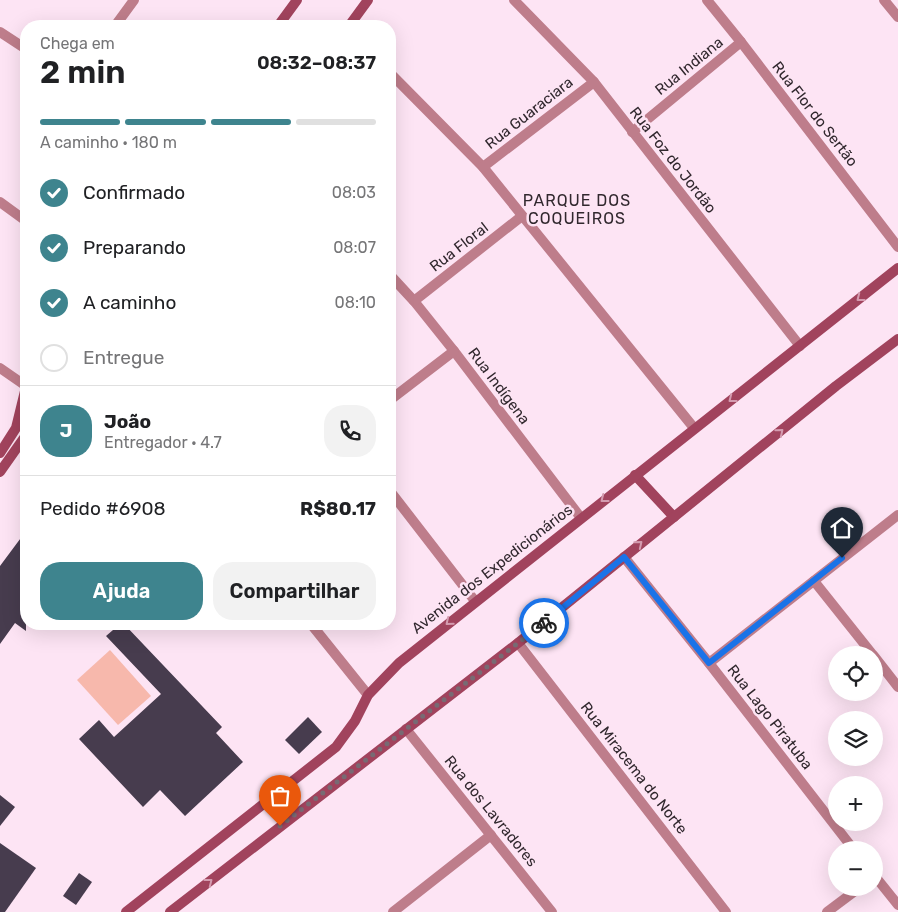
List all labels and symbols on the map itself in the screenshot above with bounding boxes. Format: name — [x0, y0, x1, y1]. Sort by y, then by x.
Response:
street label: Rua Indiana — [651, 33, 727, 99]
street label: Rua Flor do Sertão — [768, 58, 862, 170]
street label: Rua Guaraciara — [482, 73, 576, 153]
street label: Rua Foz do Jordão — [626, 103, 720, 217]
district label: PARQUE DOS COQUEIROS — [523, 191, 631, 228]
street label: Rua Floral — [426, 219, 492, 275]
one-way arrow — [857, 293, 866, 301]
street label: Rua Indígena — [464, 344, 534, 428]
one-way arrow — [729, 393, 738, 401]
one-way arrow — [774, 428, 783, 437]
one-way arrow — [601, 494, 610, 503]
street label: Avenida dos Expedicionários — [408, 500, 576, 637]
pin — [821, 507, 863, 558]
one-way arrow — [634, 541, 643, 550]
courier — [519, 598, 569, 648]
one-way arrow — [446, 616, 455, 625]
street label: Rua Lago Piratuba — [724, 661, 816, 773]
street label: Rua Miracema do Norte — [577, 698, 691, 838]
street label: Rua dos Lavradores — [441, 752, 541, 870]
pin — [259, 775, 301, 826]
one-way arrow — [203, 879, 212, 888]

